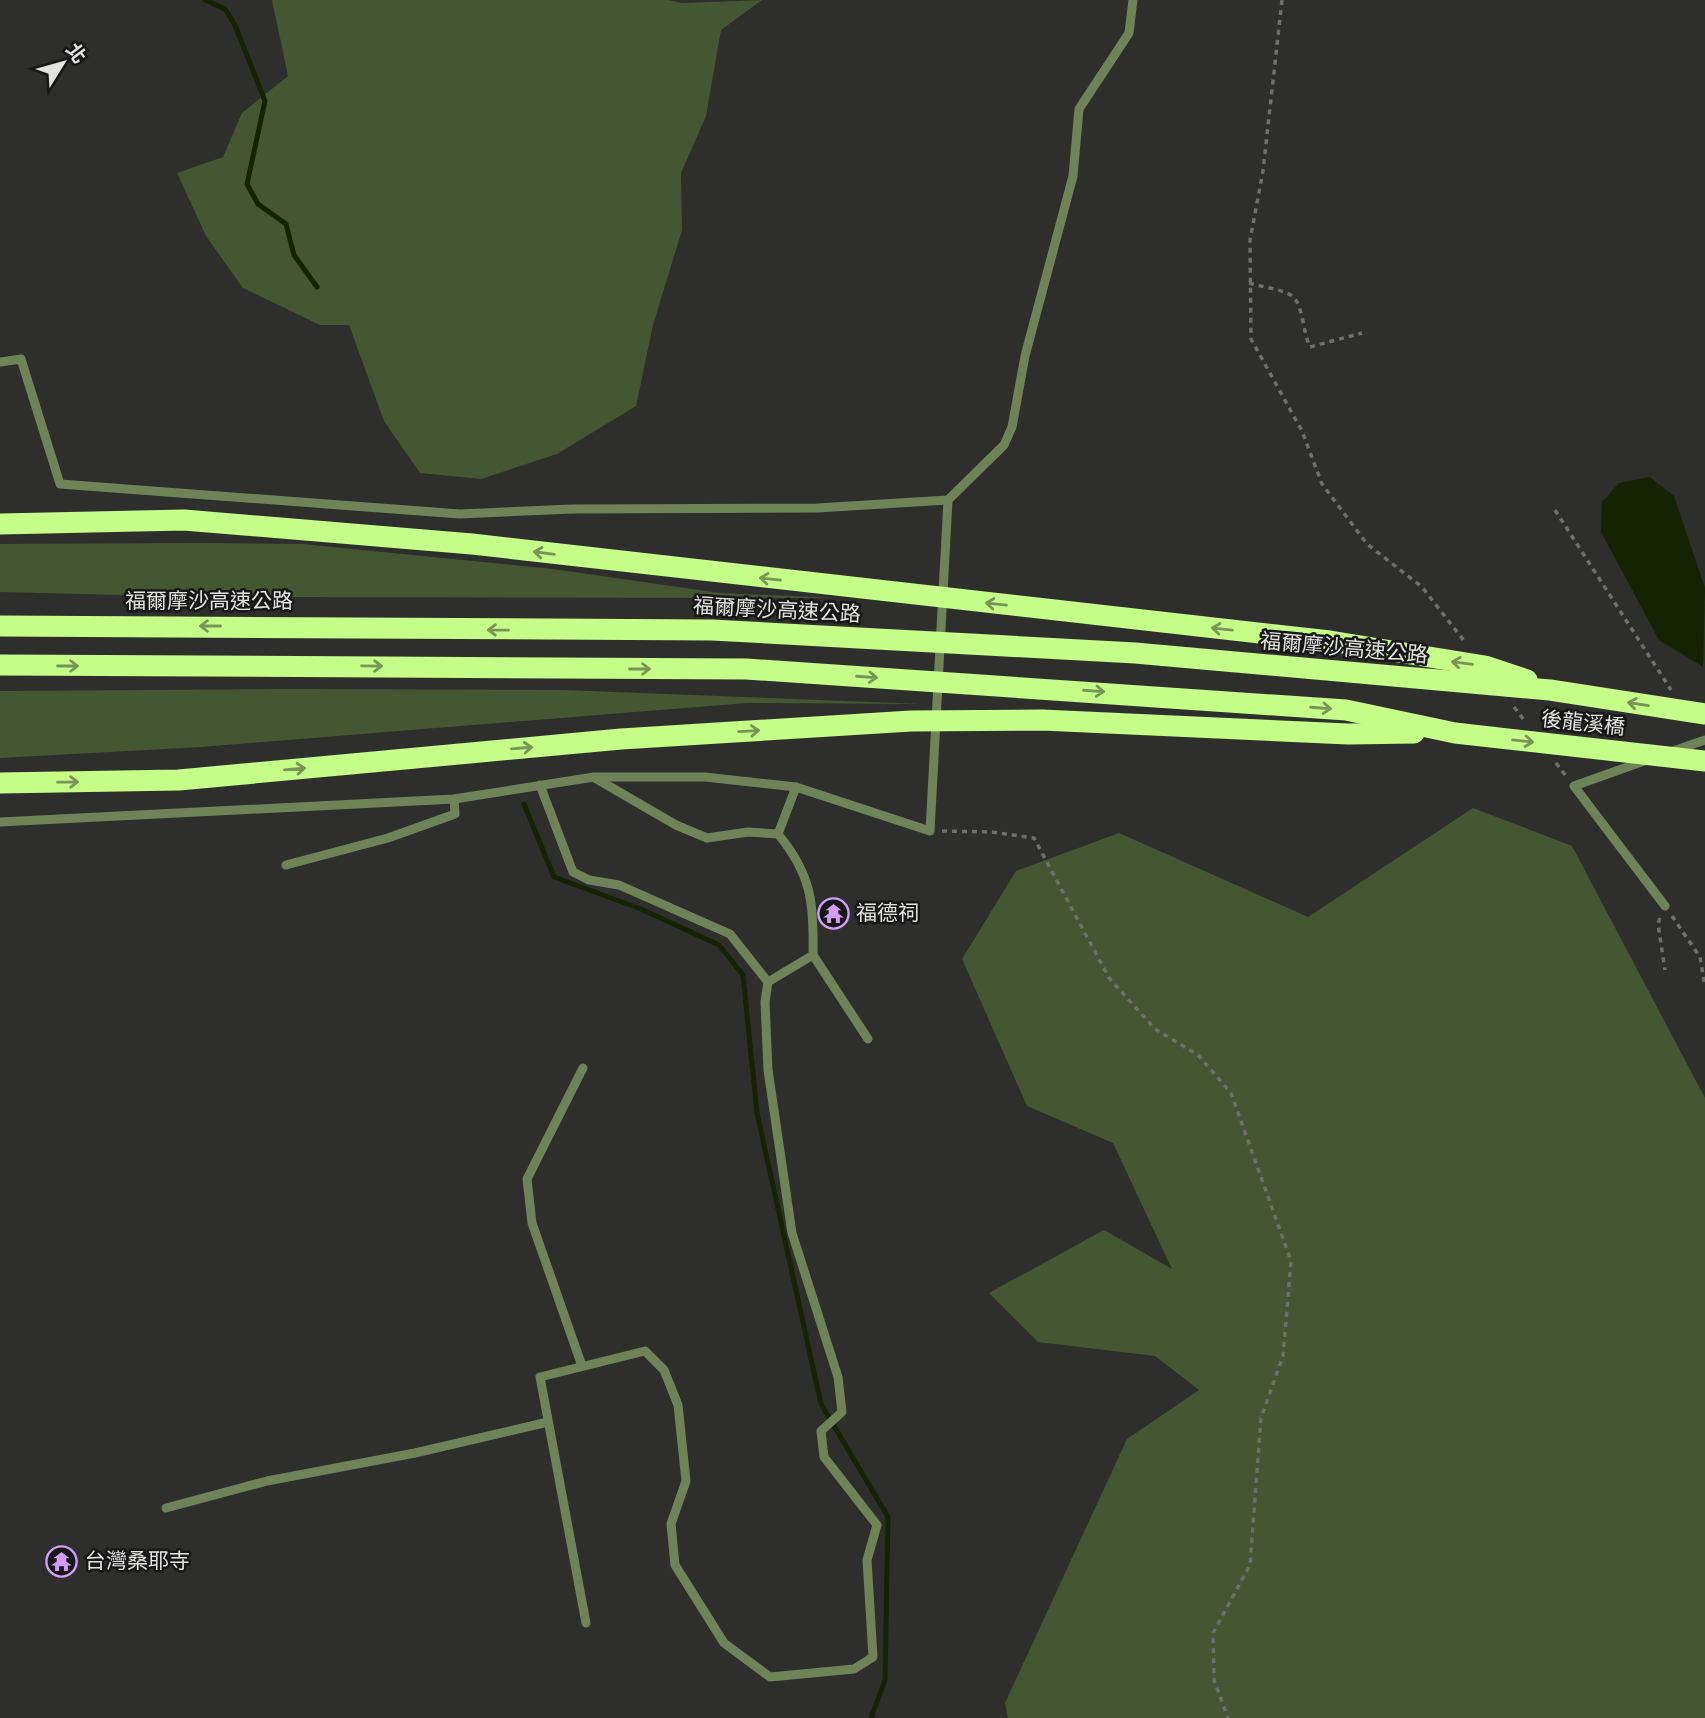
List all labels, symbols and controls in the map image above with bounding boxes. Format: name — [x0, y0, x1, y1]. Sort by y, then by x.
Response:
north arrow — [28, 28, 98, 98]
text: 北 — [60, 37, 93, 69]
one-way arrow — [533, 546, 556, 559]
one-way arrow — [759, 572, 782, 585]
street label: 福爾摩沙高速公路 — [125, 586, 293, 616]
street label: 福爾摩沙高速公路 — [692, 591, 862, 629]
one-way arrow — [986, 597, 1008, 610]
one-way arrow — [199, 619, 222, 633]
one-way arrow — [1212, 622, 1234, 635]
one-way arrow — [487, 623, 510, 636]
street label: 福爾摩沙高速公路 — [1259, 626, 1429, 670]
one-way arrow — [1451, 656, 1474, 669]
one-way arrow — [56, 659, 79, 673]
one-way arrow — [360, 659, 383, 673]
one-way arrow — [628, 662, 651, 675]
one-way arrow — [855, 671, 878, 684]
one-way arrow — [1082, 685, 1105, 698]
one-way arrow — [1627, 697, 1649, 710]
one-way arrow — [1309, 702, 1332, 715]
street label: 後龍溪橋 — [1540, 704, 1626, 742]
one-way arrow — [737, 724, 759, 737]
one-way arrow — [1511, 734, 1533, 747]
one-way arrow — [510, 741, 533, 754]
one-way arrow — [283, 762, 306, 775]
one-way arrow — [56, 775, 79, 789]
temple icon: 福德祠 — [816, 896, 850, 930]
place label: 福德祠 — [856, 898, 919, 928]
temple icon: 台灣桑耶寺 — [45, 1544, 79, 1578]
place label: 台灣桑耶寺 — [85, 1546, 190, 1576]

